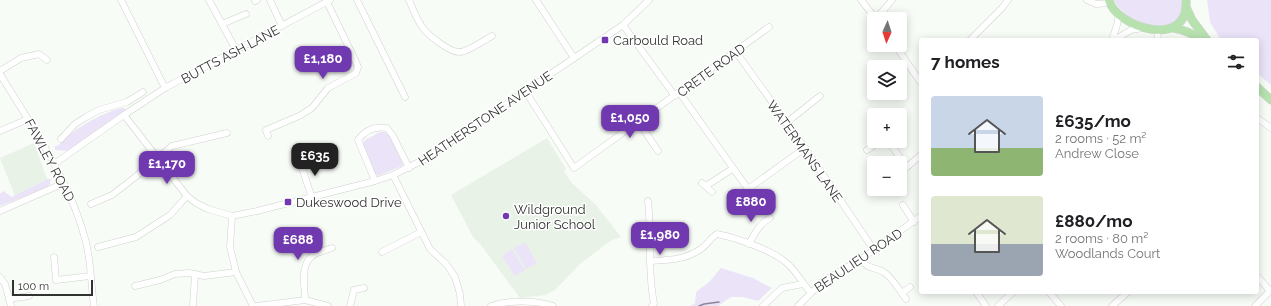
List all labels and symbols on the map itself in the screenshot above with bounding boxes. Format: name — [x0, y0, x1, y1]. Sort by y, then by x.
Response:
north arrow — [867, 12, 907, 52]
street label: BUTTS ASH LANE — [179, 22, 282, 87]
place label: Carbould Road — [613, 33, 703, 48]
marker: Carbould Road — [600, 35, 610, 45]
street label: CRETE ROAD — [674, 41, 748, 100]
pin: £1,180 — [290, 46, 356, 80]
street label: HEATHERSTONE AVENUE — [416, 68, 555, 169]
street label: WATERMANS LANE — [764, 97, 845, 205]
pin: £1,050 — [597, 105, 663, 139]
street label: FAWLEY ROAD — [22, 116, 78, 204]
pin: £635 — [291, 143, 339, 177]
pin: £1,170 — [134, 151, 200, 185]
pin: £880 — [727, 189, 775, 223]
place label: Dukeswood Drive — [296, 195, 402, 210]
marker: Dukeswood Drive — [283, 197, 293, 207]
place label: Wildground Junior School — [514, 202, 596, 232]
marker: Wildground Junior School — [501, 211, 511, 221]
pin: £1,980 — [627, 222, 693, 256]
street label: BEAULIEU ROAD — [812, 225, 905, 295]
pin: £688 — [274, 227, 322, 261]
scale bar — [12, 278, 93, 297]

